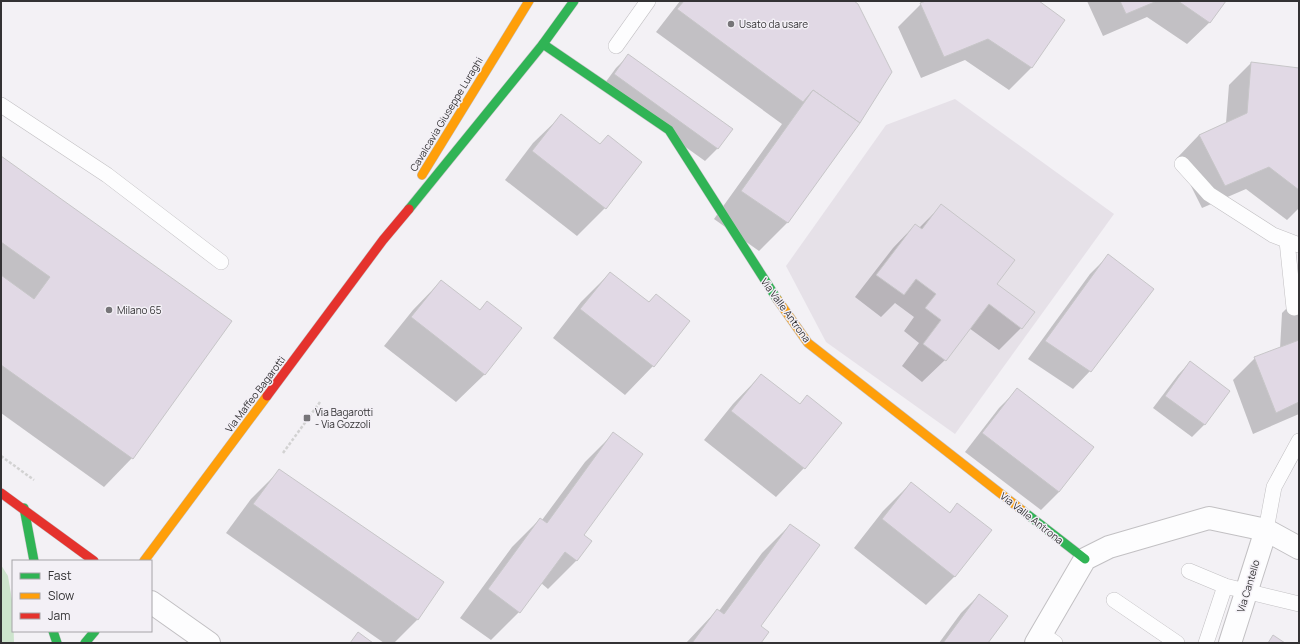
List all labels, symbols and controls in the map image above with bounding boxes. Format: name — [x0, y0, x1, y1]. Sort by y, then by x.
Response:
place label: Usato da usare — [739, 17, 808, 31]
marker: Usato da usare — [726, 19, 736, 29]
street label: Cavalcavia Giuseppe Luraghi — [406, 54, 486, 174]
street label: Via Valle Antrona — [758, 275, 814, 345]
place label: Milano 65 — [117, 303, 162, 317]
marker: Milano 65 — [104, 305, 114, 315]
street label: Via Maffeo Bagarotti — [222, 353, 288, 435]
place label: Via Bagarotti - Via Gozzoli — [315, 405, 373, 431]
marker: Via Bagarotti - Via Gozzoli — [302, 413, 312, 423]
street label: Via Valle Antrona — [998, 489, 1066, 547]
street label: Via Cantello — [1233, 558, 1263, 614]
legend — [12, 560, 152, 632]
text: Fast — [48, 567, 72, 584]
text: Slow — [48, 587, 74, 604]
text: Jam — [48, 607, 70, 624]

